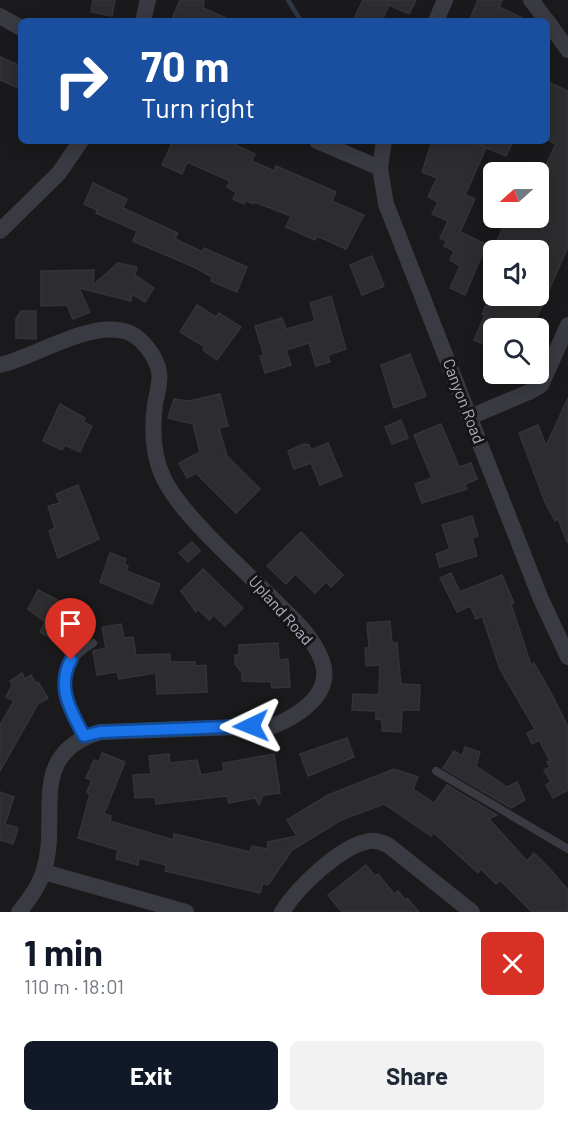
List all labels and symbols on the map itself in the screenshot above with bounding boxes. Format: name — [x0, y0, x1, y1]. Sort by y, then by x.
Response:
north arrow — [483, 162, 549, 228]
street label: Canyon Road — [440, 356, 489, 446]
street label: Upland Road — [245, 571, 318, 648]
pin — [45, 598, 96, 660]
position arrow — [219, 694, 283, 758]

